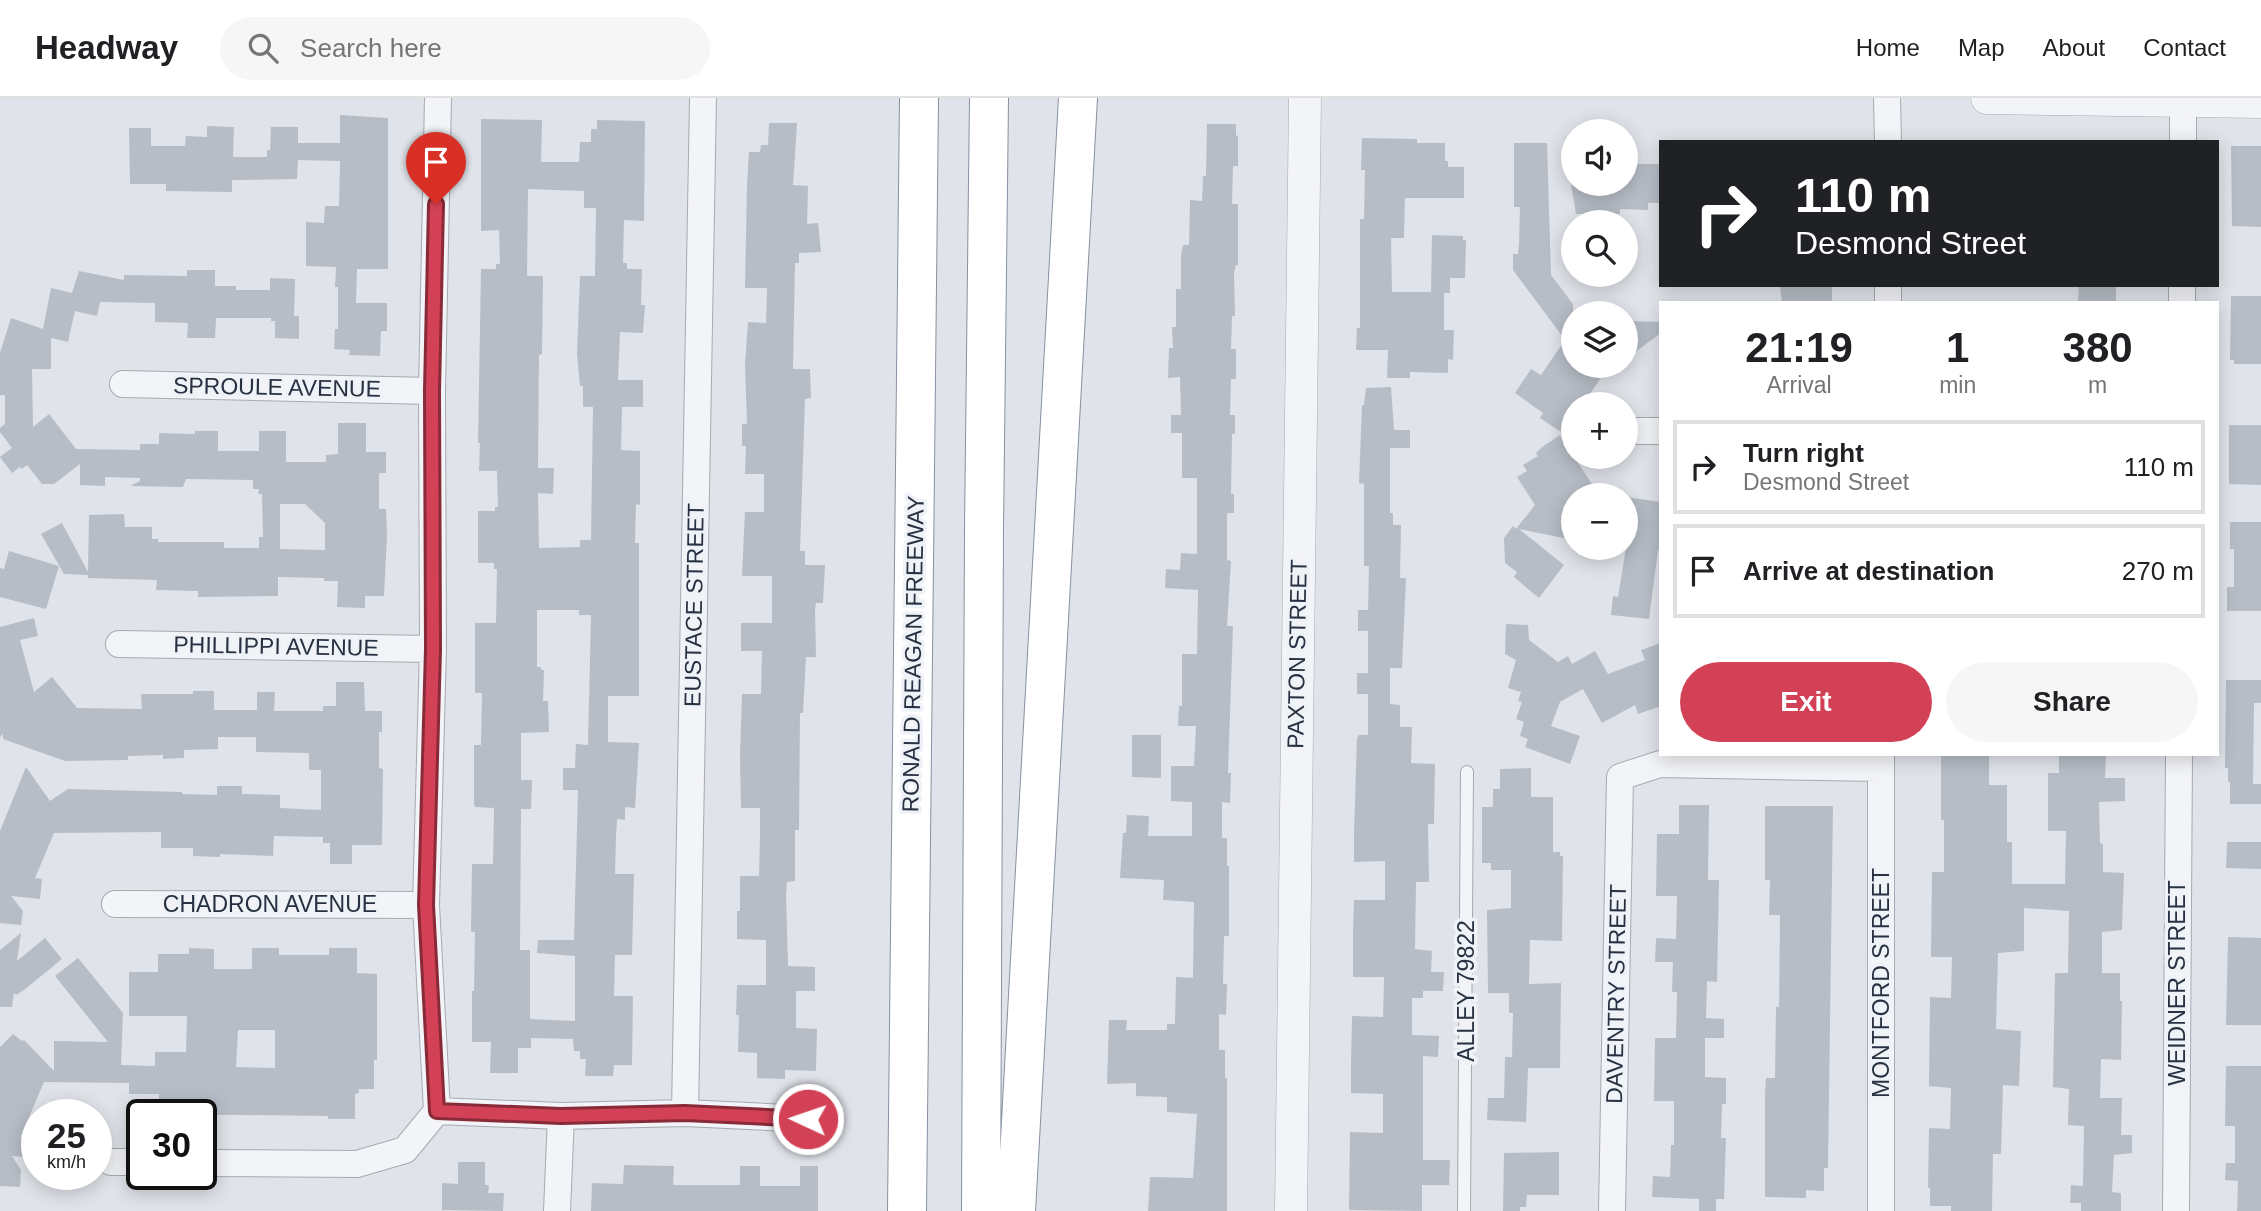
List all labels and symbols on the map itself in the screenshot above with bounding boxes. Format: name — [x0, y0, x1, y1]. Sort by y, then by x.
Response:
pin — [406, 132, 466, 204]
street label: SPROULE AVENUE — [173, 372, 381, 402]
street label: RONALD REAGAN FREEWAY — [897, 495, 929, 813]
street label: EUSTACE STREET — [679, 503, 709, 707]
street label: PAXTON STREET — [1282, 559, 1312, 749]
street label: PHILLIPPI AVENUE — [173, 631, 379, 661]
street label: MONTFORD STREET — [1868, 868, 1894, 1098]
street label: WEIDNER STREET — [2164, 880, 2190, 1086]
street label: DAVENTRY STREET — [1601, 884, 1631, 1104]
street label: CHADRON AVENUE — [163, 891, 377, 917]
street label: ALLEY 79822 — [1453, 920, 1479, 1062]
position arrow — [771, 1082, 845, 1156]
speed limit sign: 30 — [126, 1099, 217, 1190]

